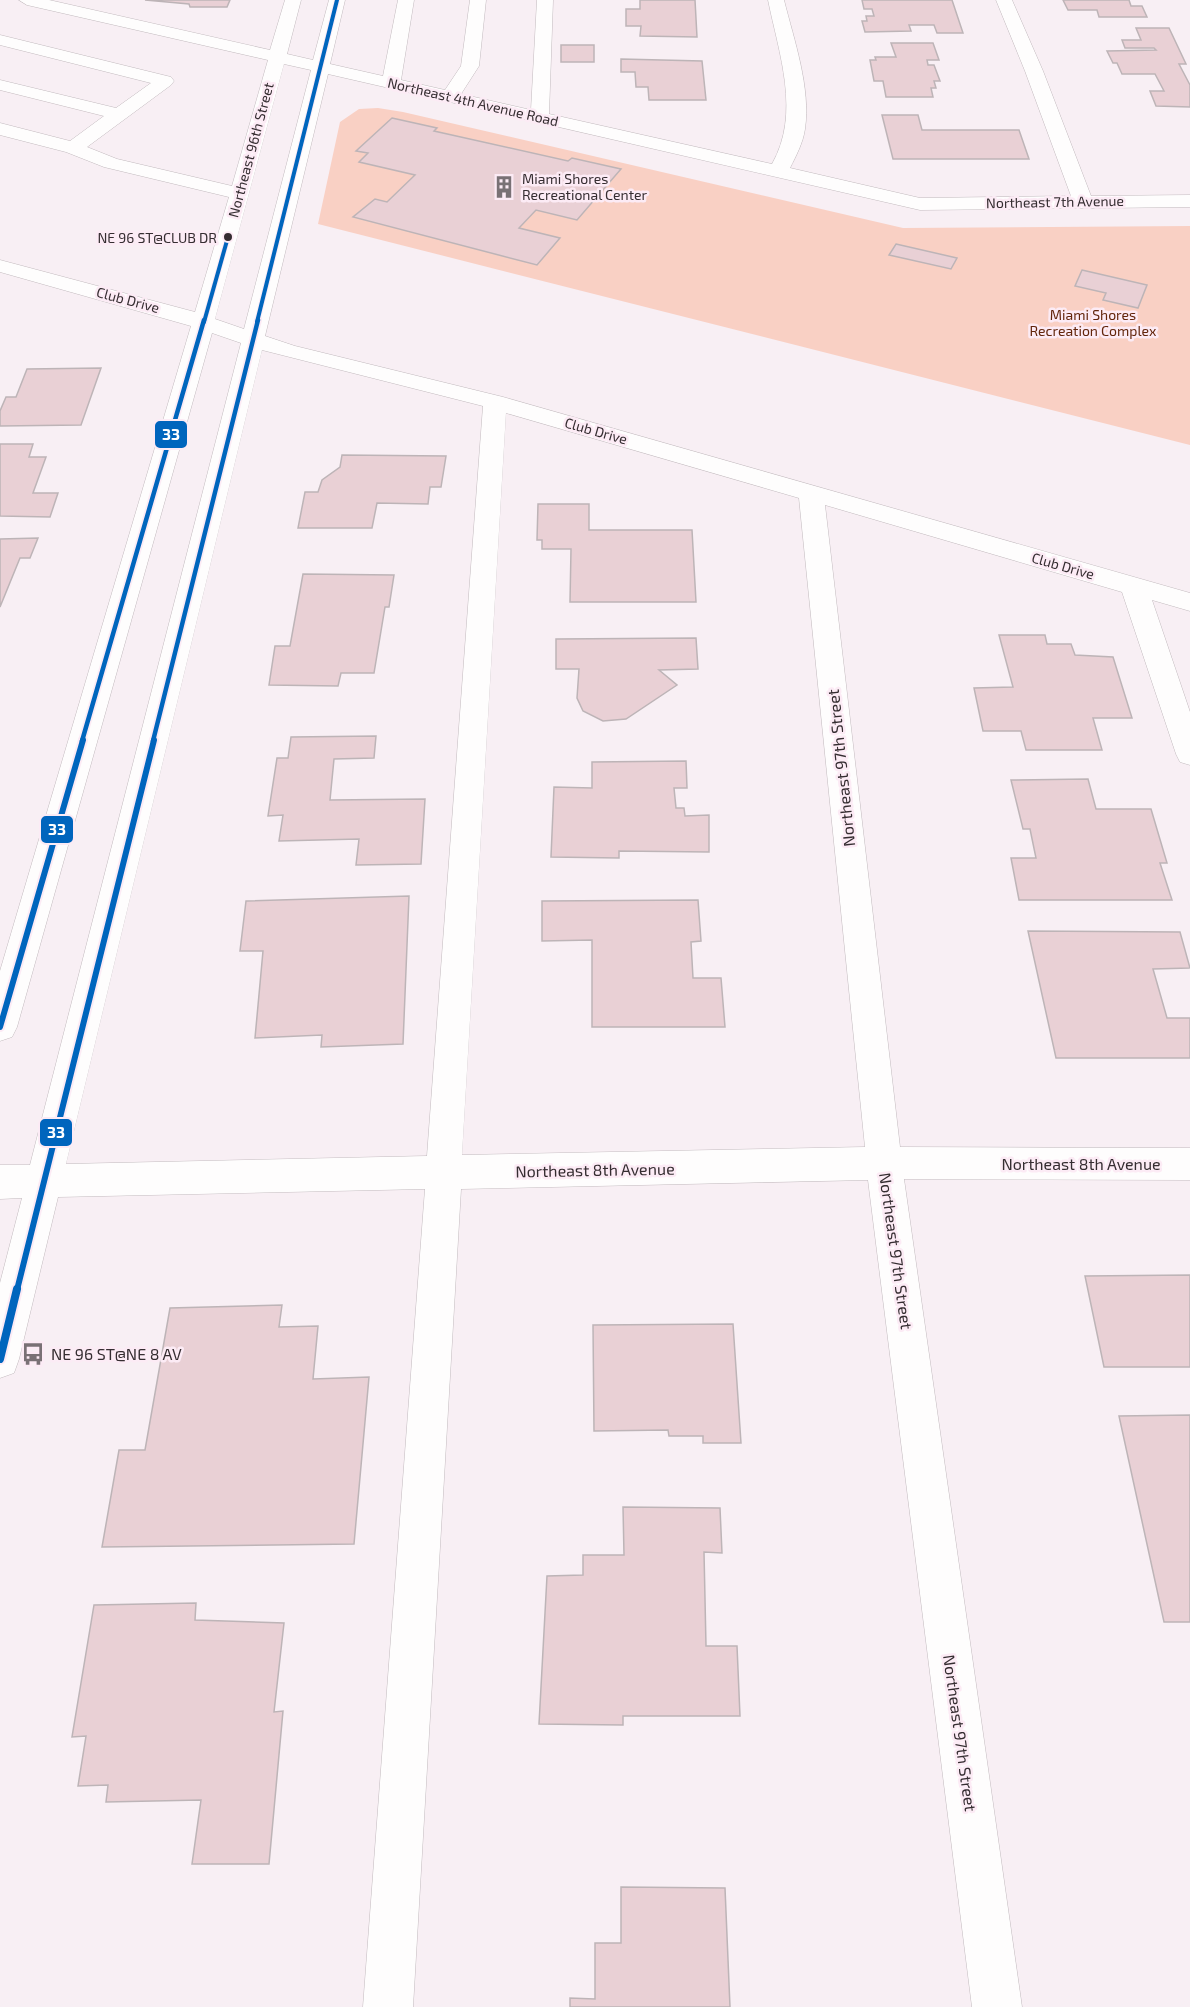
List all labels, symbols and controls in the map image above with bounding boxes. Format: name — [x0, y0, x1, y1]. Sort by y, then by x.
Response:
street label: Northeast 4th Avenue Road — [386, 74, 560, 129]
street label: Northeast 96th Street — [224, 80, 277, 219]
place label: Miami Shores Recreational Center — [522, 170, 648, 203]
building icon: Miami Shores Recreational Center — [491, 174, 517, 200]
street label: Northeast 7th Avenue — [986, 192, 1124, 211]
place label: NE 96 ST@CLUB DR — [97, 229, 217, 246]
marker: NE 96 ST@CLUB DR — [222, 231, 234, 243]
street label: Club Drive — [95, 283, 161, 316]
park label: Miami Shores Recreation Complex — [1030, 306, 1157, 339]
street label: Club Drive — [563, 413, 629, 448]
line badge: 33 — [154, 420, 188, 449]
text: 33 — [162, 424, 180, 443]
street label: Club Drive — [1030, 548, 1096, 583]
street label: Northeast 97th Street — [823, 688, 858, 848]
line badge: 33 — [40, 815, 74, 844]
text: 33 — [48, 819, 66, 838]
line badge: 33 — [39, 1118, 73, 1147]
text: 33 — [47, 1122, 65, 1141]
street label: Northeast 8th Avenue — [1001, 1154, 1161, 1173]
street label: Northeast 8th Avenue — [515, 1159, 675, 1180]
street label: Northeast 97th Street — [876, 1171, 917, 1331]
bus stop icon: NE 96 ST@NE 8 AV — [20, 1341, 46, 1367]
place label: NE 96 ST@NE 8 AV — [51, 1344, 182, 1363]
street label: Northeast 97th Street — [940, 1653, 981, 1813]

